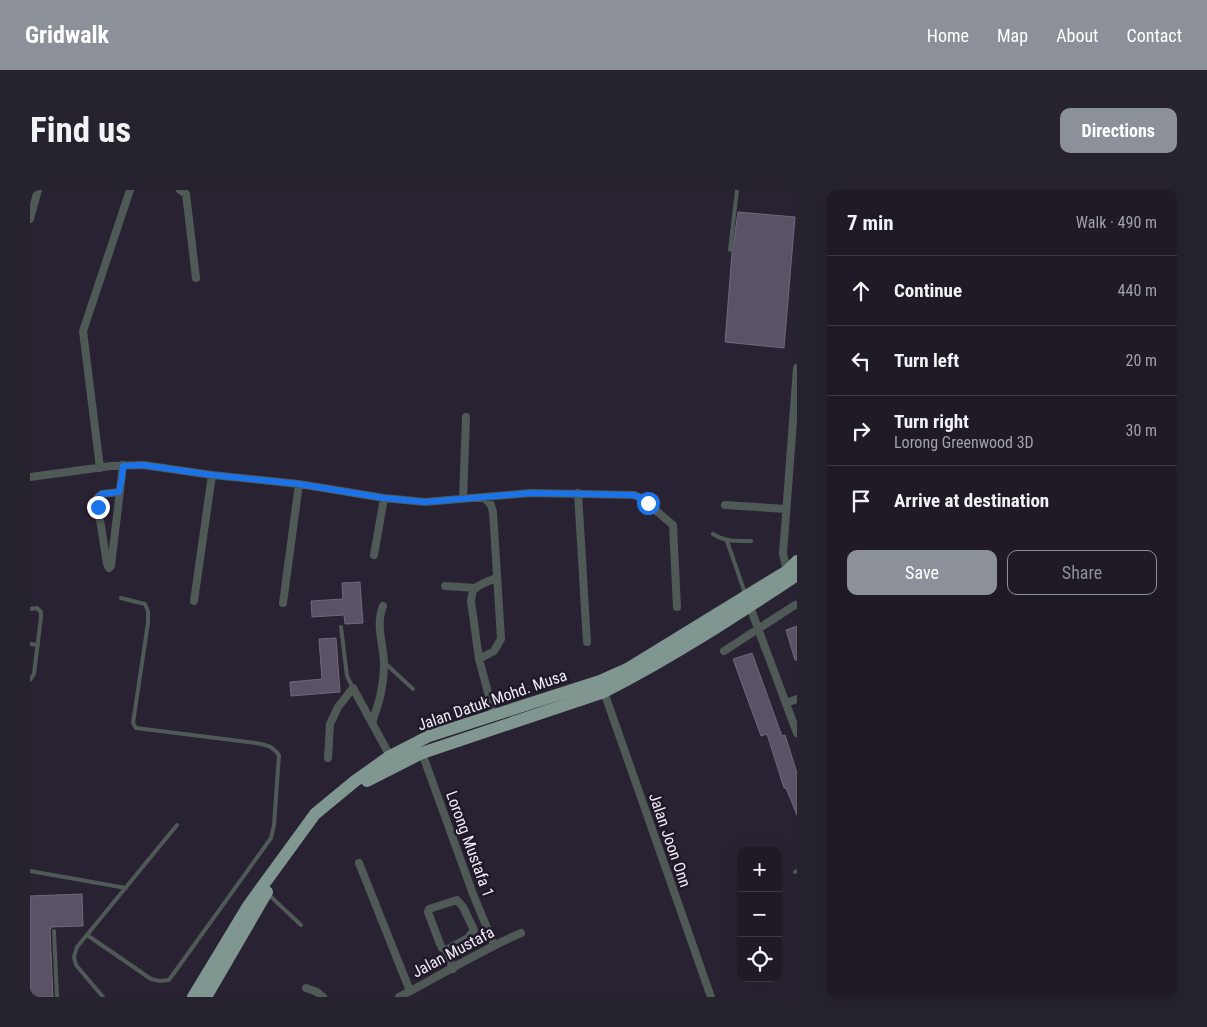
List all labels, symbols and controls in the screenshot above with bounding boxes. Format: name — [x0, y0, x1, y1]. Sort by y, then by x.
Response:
text: Gridwalk — [25, 21, 109, 49]
text: Home — [927, 25, 969, 46]
text: Map — [997, 25, 1028, 46]
text: About — [1056, 25, 1098, 46]
text: Contact — [1126, 25, 1182, 46]
button: Directions — [1060, 108, 1177, 153]
text: Find us — [30, 110, 131, 151]
text: 7 min — [847, 211, 894, 235]
text: Walk · 490 m — [1076, 213, 1157, 232]
icon: ahead — [847, 277, 875, 305]
text: Continue — [894, 279, 962, 302]
text: 440 m — [1118, 281, 1157, 300]
icon: left — [847, 347, 875, 375]
text: Turn left — [894, 349, 959, 372]
text: 20 m — [1125, 351, 1157, 370]
text: Turn right — [894, 410, 969, 433]
icon: right — [847, 417, 875, 445]
text: 30 m — [1125, 421, 1157, 440]
text: Lorong Greenwood 3D — [894, 433, 1034, 452]
icon: arrive — [847, 487, 875, 515]
text: Arrive at destination — [894, 489, 1049, 512]
route start — [637, 492, 660, 515]
route end — [87, 496, 110, 519]
button: Save — [847, 550, 997, 595]
button: Share — [1007, 550, 1157, 595]
street label: Jalan Datuk Mohd. Musa — [415, 665, 569, 735]
street label: Lorong Mustafa 1 — [442, 788, 498, 900]
street label: Jalan Joon Onn — [645, 790, 695, 890]
map controls — [737, 847, 782, 982]
button: + — [737, 847, 782, 892]
button: − — [737, 892, 782, 937]
street label: Jalan Mustafa — [409, 922, 497, 982]
button: locate — [737, 937, 782, 982]

